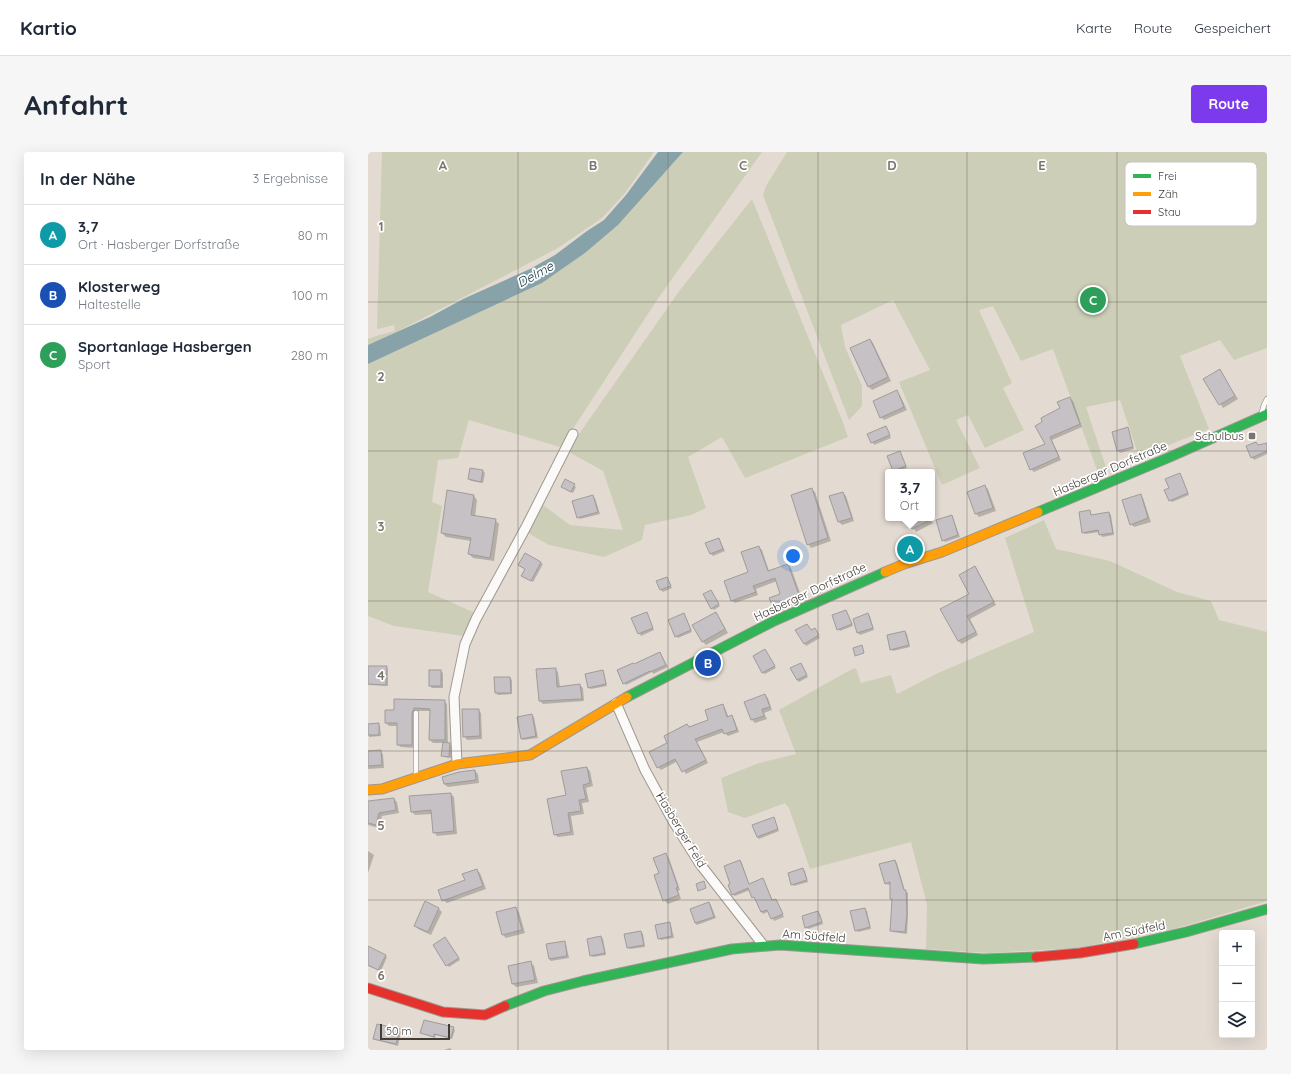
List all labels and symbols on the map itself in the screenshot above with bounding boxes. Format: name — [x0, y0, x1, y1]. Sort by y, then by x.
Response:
text: A — [439, 157, 448, 173]
text: B — [589, 157, 597, 173]
text: C — [739, 157, 747, 173]
text: D — [887, 157, 897, 173]
text: E — [1038, 157, 1046, 173]
legend — [1125, 162, 1257, 226]
text: Frei — [1158, 169, 1177, 183]
text: Zäh — [1158, 187, 1178, 201]
text: Stau — [1158, 205, 1181, 219]
text: 1 — [378, 218, 384, 234]
water label: Delme — [514, 257, 556, 290]
pin: C — [1080, 285, 1106, 315]
text: 2 — [377, 368, 385, 384]
place label: Schulbus — [1195, 428, 1244, 443]
marker: Schulbus — [1247, 431, 1257, 441]
street label: Hasberger Dorfstraße — [1051, 438, 1169, 499]
text: 3 — [378, 518, 385, 534]
pin: A — [897, 534, 923, 564]
your location — [783, 546, 803, 566]
street label: Hasberger Dorfstraße — [751, 559, 869, 624]
pin: B — [695, 648, 721, 678]
text: 4 — [377, 667, 385, 683]
street label: Hasberger Feld — [653, 789, 710, 870]
text: 5 — [377, 817, 385, 833]
street label: Am Südfeld — [1101, 917, 1166, 944]
street label: Am Südfeld — [782, 926, 846, 945]
text: 6 — [377, 967, 385, 983]
scale bar — [380, 1022, 450, 1041]

